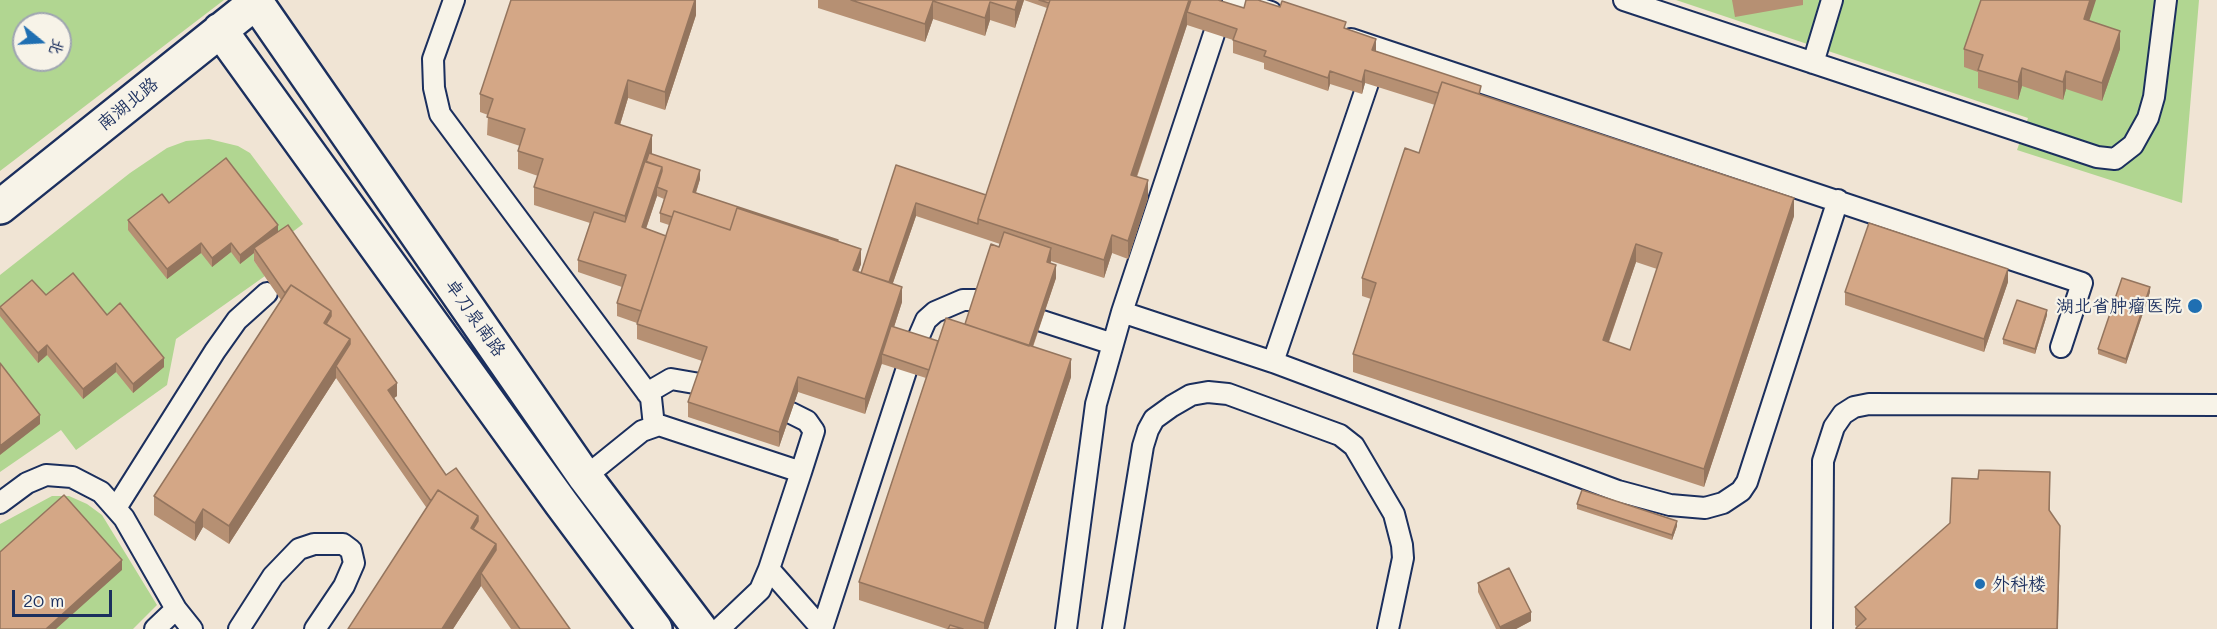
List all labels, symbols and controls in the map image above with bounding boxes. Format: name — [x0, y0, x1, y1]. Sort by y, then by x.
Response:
north arrow — [12, 12, 72, 72]
text: 北 — [45, 36, 70, 58]
street label: 南湖北路 — [93, 73, 163, 135]
street label: 卓刀泉南路 — [440, 275, 510, 361]
place label: 湖北省肿瘤医院 — [2056, 295, 2182, 317]
marker: 湖北省肿瘤医院 — [2186, 297, 2204, 315]
place label: 外科楼 — [1992, 573, 2046, 595]
marker: 外科楼 — [1973, 577, 1987, 591]
scale bar — [15, 578, 116, 616]
text: 20 m — [23, 588, 64, 612]

